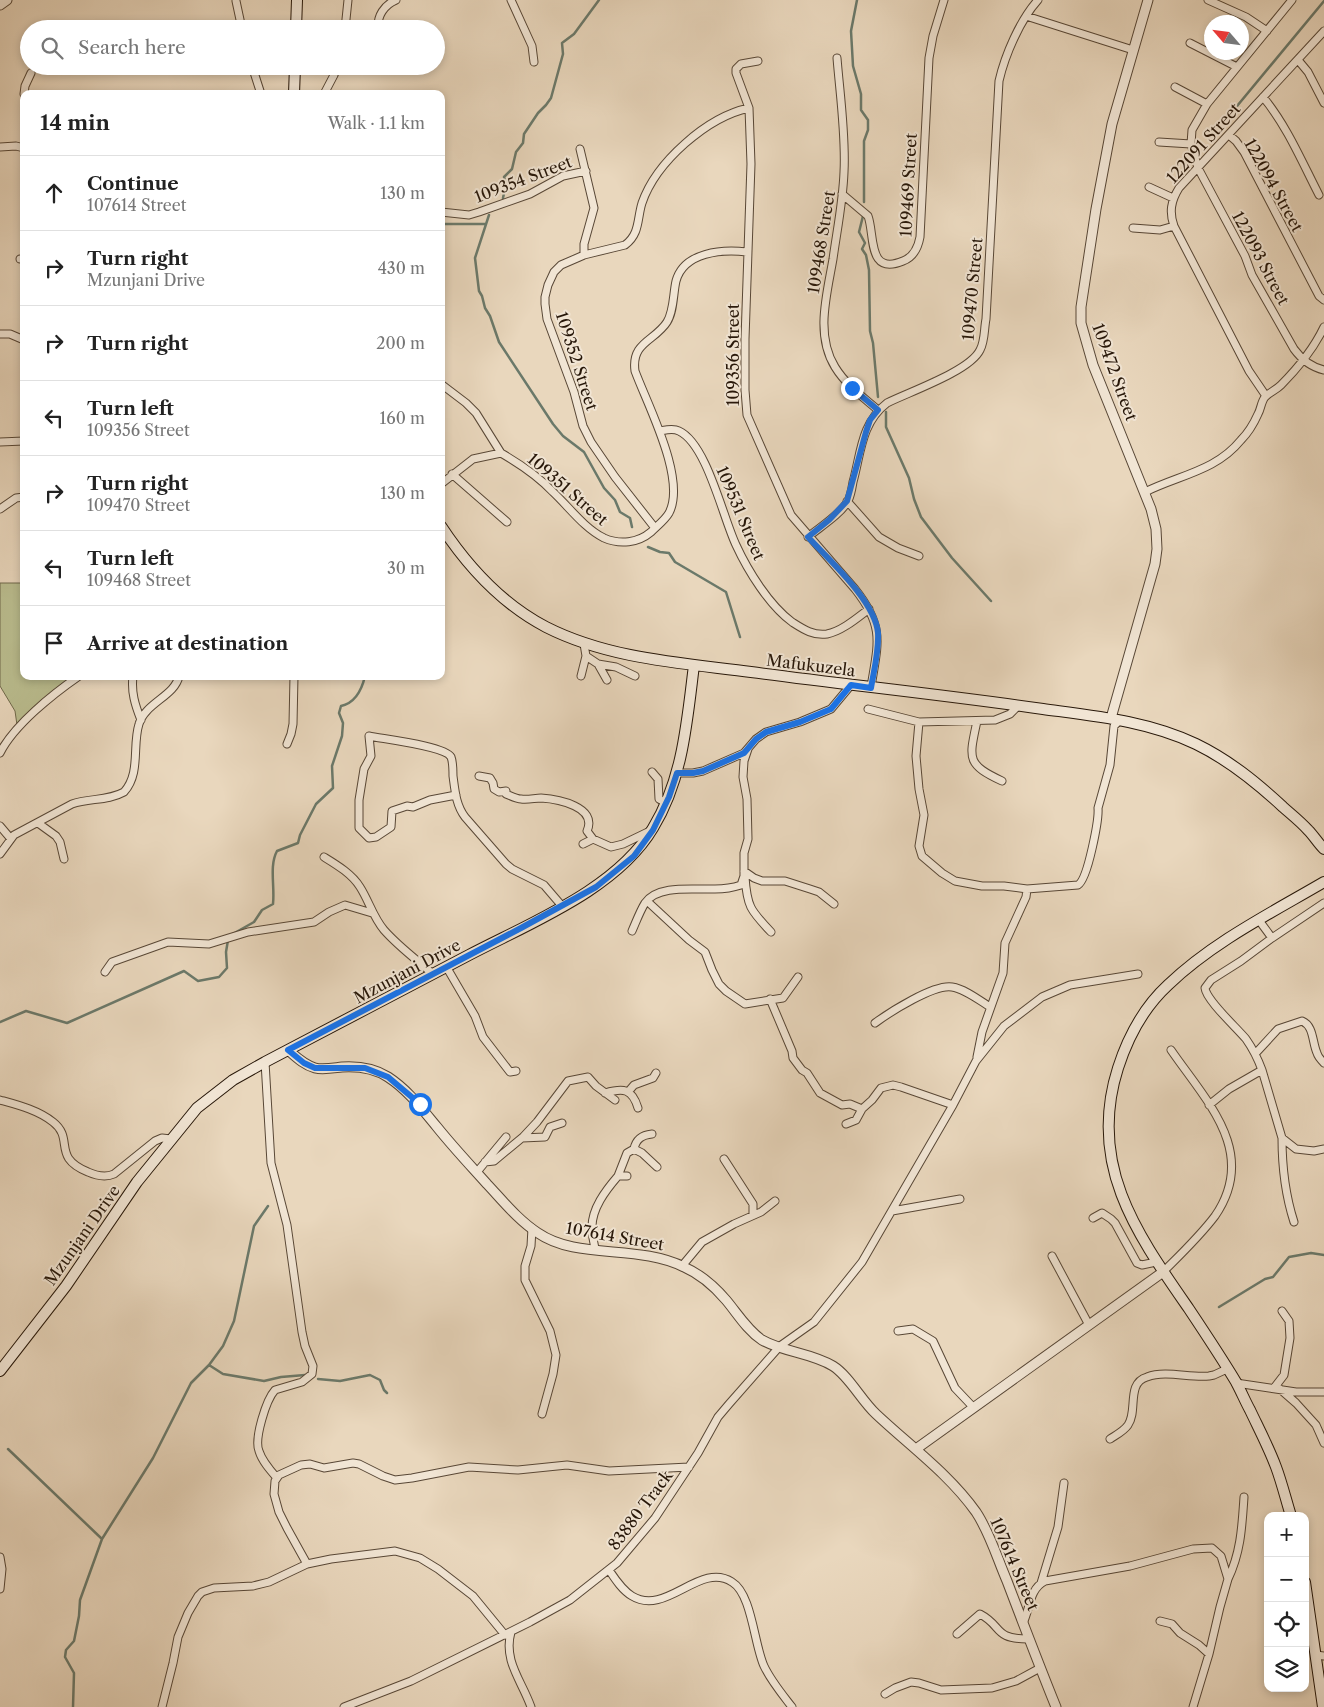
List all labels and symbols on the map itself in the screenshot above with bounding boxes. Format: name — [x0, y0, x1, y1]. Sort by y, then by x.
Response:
north arrow — [1204, 15, 1249, 60]
street label: 122091 Street — [1162, 99, 1244, 187]
street label: 109469 Street — [895, 132, 921, 237]
street label: 122094 Street — [1240, 135, 1308, 235]
street label: 109354 Street — [472, 151, 575, 207]
street label: 109468 Street — [803, 189, 839, 295]
street label: 122093 Street — [1228, 208, 1294, 308]
street label: 109470 Street — [958, 236, 986, 341]
street label: 109356 Street — [723, 303, 743, 406]
street label: 109352 Street — [552, 309, 602, 413]
street label: 109472 Street — [1088, 321, 1142, 424]
route end — [841, 377, 864, 400]
street label: 109351 Street — [524, 449, 613, 530]
street label: 109531 Street — [712, 463, 770, 563]
street label: Mafukuzela — [765, 650, 857, 680]
street label: Mzunjani Drive — [350, 934, 464, 1008]
route start — [409, 1093, 432, 1116]
street label: Mzunjani Drive — [40, 1181, 124, 1289]
street label: 107614 Street — [564, 1218, 666, 1255]
street label: 83880 Track — [603, 1465, 677, 1554]
street label: 107614 Street — [986, 1514, 1044, 1614]

